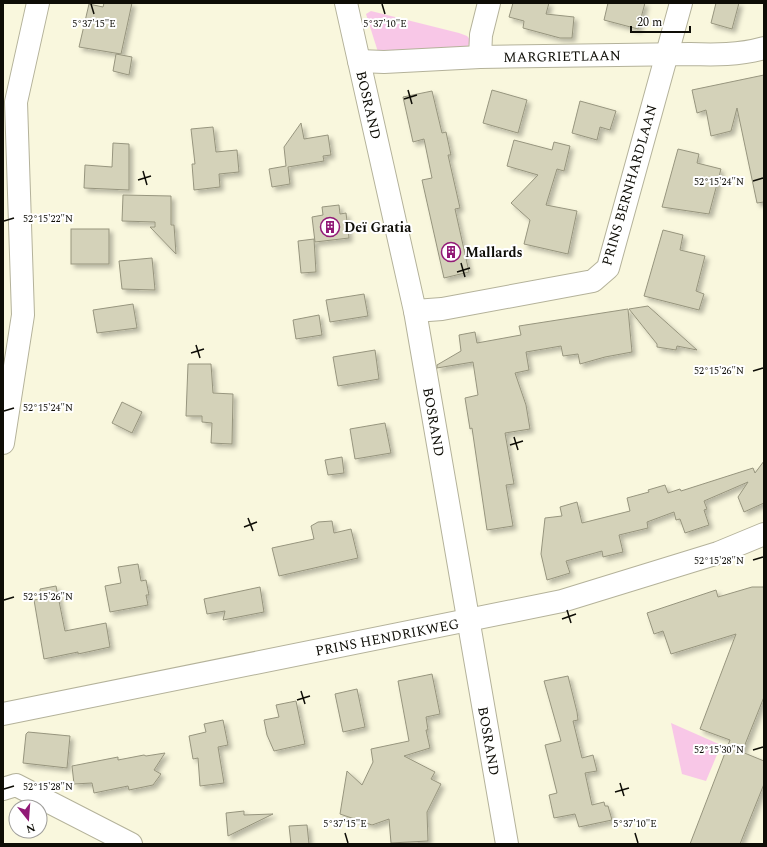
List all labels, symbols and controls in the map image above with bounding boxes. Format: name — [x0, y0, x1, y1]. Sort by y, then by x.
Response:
scale bar — [631, 8, 690, 34]
text: 20 m — [637, 13, 662, 32]
text: 5°37'15"E — [72, 16, 116, 32]
text: 5°37'10"E — [363, 16, 407, 32]
street label: MARGRIETLAAN — [503, 45, 621, 68]
street label: BOSRAND — [350, 69, 387, 141]
street label: PRINS BERNHARDLAAN — [596, 102, 663, 268]
text: 52°15'24"N — [694, 174, 744, 190]
text: 52°15'22"N — [23, 211, 73, 227]
building icon: Deï Gratia — [319, 216, 341, 238]
place label: Deï Gratia — [344, 217, 412, 238]
building icon: Mallards — [440, 241, 462, 263]
place label: Mallards — [465, 242, 523, 263]
text: 52°15'26"N — [694, 363, 744, 379]
street label: BOSRAND — [417, 386, 450, 458]
text: 52°15'24"N — [23, 400, 73, 416]
text: 52°15'28"N — [694, 553, 744, 569]
text: 52°15'26"N — [23, 589, 73, 605]
street label: PRINS HENDRIKWEG — [313, 613, 461, 662]
street label: BOSRAND — [472, 705, 505, 777]
text: 52°15'30"N — [694, 742, 744, 758]
text: 52°15'28"N — [23, 779, 73, 795]
north arrow — [8, 799, 48, 839]
text: 5°37'15"E — [323, 816, 367, 832]
text: 5°37'10"E — [613, 816, 657, 832]
text: N — [24, 819, 38, 838]

